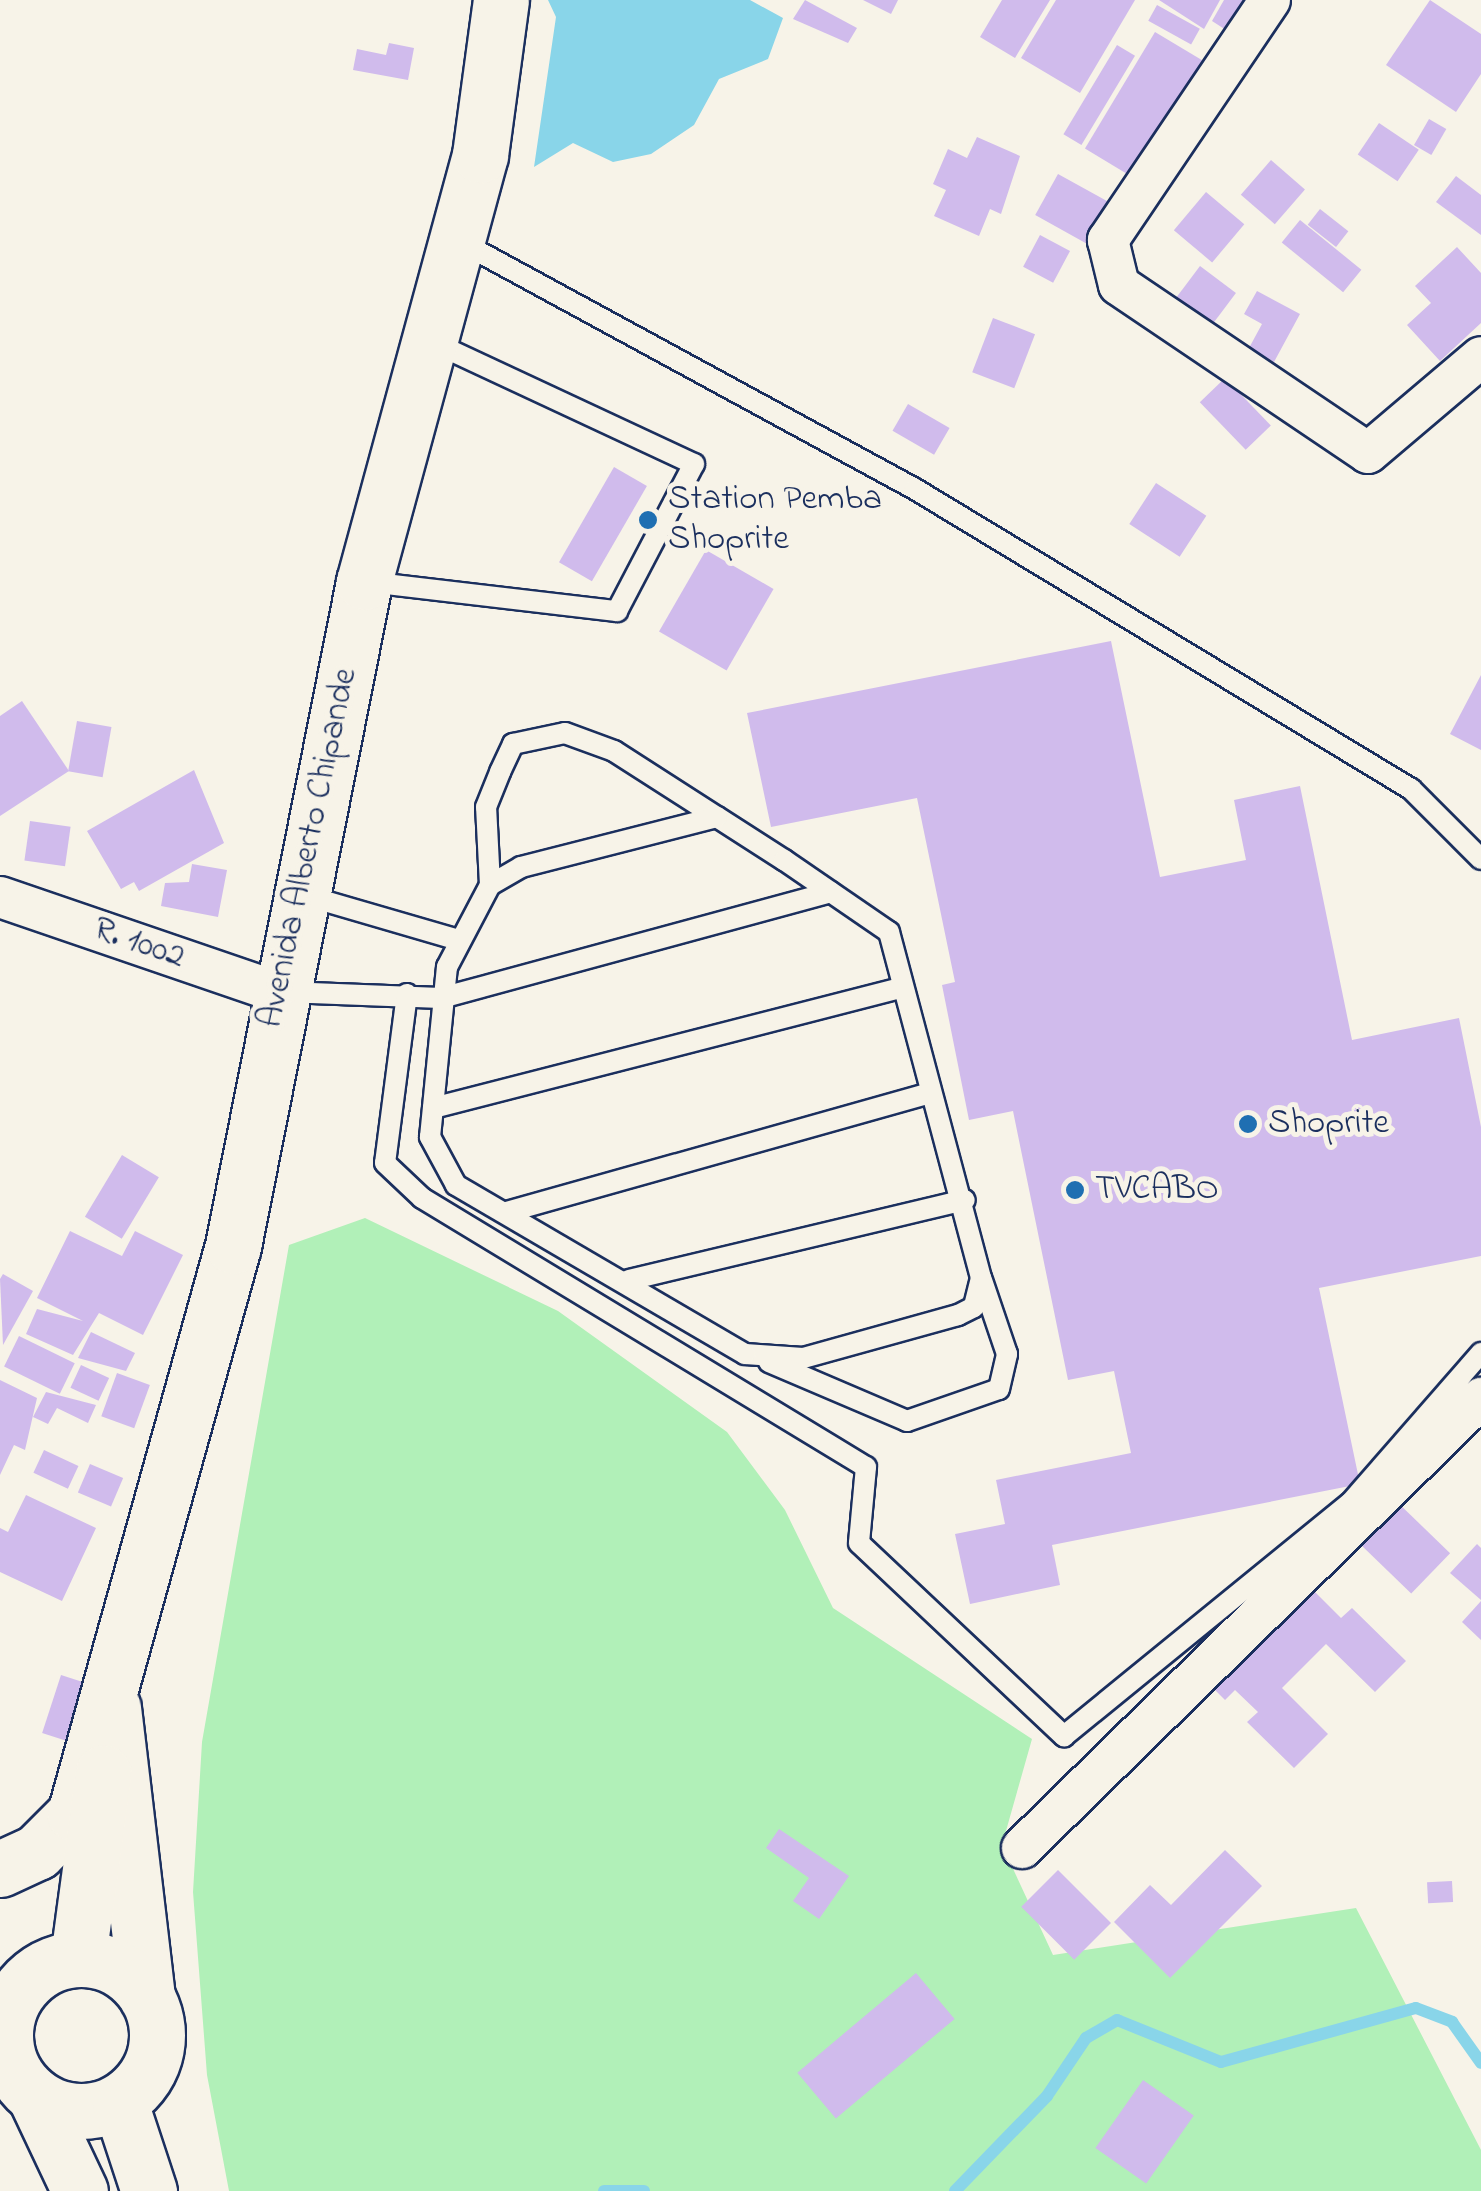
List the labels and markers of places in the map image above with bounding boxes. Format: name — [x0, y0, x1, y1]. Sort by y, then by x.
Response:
place label: Station Pemba Shoprite — [668, 479, 882, 561]
marker: Station Pemba Shoprite — [637, 509, 659, 531]
place label: Shoprite — [1268, 1103, 1389, 1145]
marker: Shoprite — [1237, 1113, 1259, 1135]
place label: TVCABO — [1095, 1169, 1219, 1211]
marker: TVCABO — [1064, 1179, 1086, 1201]

